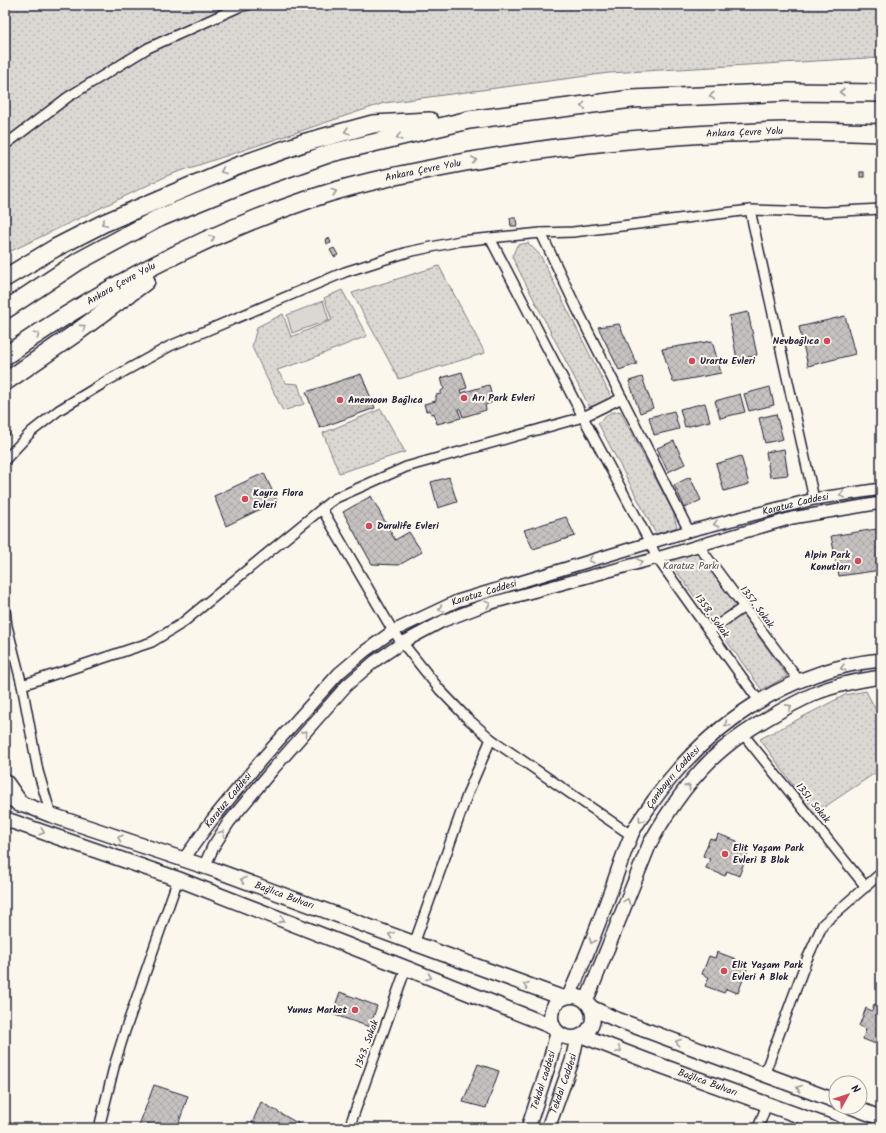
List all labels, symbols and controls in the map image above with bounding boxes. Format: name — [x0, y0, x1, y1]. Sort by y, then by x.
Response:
one-way arrow — [839, 88, 845, 96]
one-way arrow — [709, 91, 715, 100]
one-way arrow — [580, 101, 586, 110]
street label: Ankara Çevre Yolu — [706, 123, 783, 142]
one-way arrow — [343, 126, 350, 135]
one-way arrow — [396, 132, 403, 140]
street label: Ankara Çevre Yolu — [384, 155, 463, 186]
one-way arrow — [471, 157, 477, 165]
one-way arrow — [220, 167, 227, 175]
one-way arrow — [330, 188, 337, 197]
one-way arrow — [101, 218, 108, 226]
one-way arrow — [208, 235, 216, 243]
street label: Ankara Çevre Yolu — [84, 258, 159, 309]
one-way arrow — [78, 325, 85, 332]
one-way arrow — [33, 333, 40, 340]
place label: Nevbağlıca — [773, 333, 819, 349]
marker: Nevbağlıca — [822, 336, 832, 346]
place label: Urartu Evleri — [700, 353, 755, 369]
marker: Urartu Evleri — [687, 356, 697, 366]
place label: Arı Park Evleri — [472, 390, 535, 406]
place label: Anemoon Bağlıca — [348, 392, 423, 408]
marker: Arı Park Evleri — [459, 393, 469, 403]
marker: Anemoon Bağlıca — [335, 395, 345, 405]
place label: Kayra Flora Evleri — [253, 485, 303, 513]
street label: Karatuz Caddesi — [761, 489, 830, 520]
one-way arrow — [839, 490, 846, 499]
marker: Kayra Flora Evleri — [240, 494, 250, 504]
place label: Durulife Evleri — [377, 518, 439, 534]
one-way arrow — [713, 519, 720, 528]
marker: Durulife Evleri — [364, 521, 374, 531]
place label: Alpin Park Konutları — [805, 547, 851, 575]
one-way arrow — [588, 555, 595, 564]
marker: Alpin Park Konutları — [853, 556, 863, 566]
one-way arrow — [637, 558, 644, 567]
park label: Karatuz Parkı — [663, 558, 720, 574]
street label: Karatuz Caddesi — [448, 575, 519, 611]
street label: 1357. Sokak — [736, 583, 778, 632]
street label: 1358. Sokak — [691, 591, 734, 641]
one-way arrow — [485, 600, 492, 609]
one-way arrow — [437, 604, 444, 612]
one-way arrow — [840, 663, 847, 672]
one-way arrow — [785, 704, 792, 712]
one-way arrow — [724, 719, 731, 726]
one-way arrow — [300, 730, 307, 737]
street label: Çambayırı Caddesi — [642, 742, 705, 812]
street label: Karatuz Caddesi — [201, 769, 256, 831]
street label: 1351. Sokak — [792, 779, 834, 827]
one-way arrow — [683, 784, 690, 791]
one-way arrow — [638, 816, 645, 823]
one-way arrow — [38, 827, 45, 835]
one-way arrow — [217, 830, 225, 837]
one-way arrow — [116, 834, 123, 843]
place label: Elit Yaşam Park Evleri B Blok — [733, 840, 805, 868]
marker: Elit Yaşam Park Evleri B Blok — [720, 849, 730, 859]
one-way arrow — [239, 877, 246, 885]
street label: Bağlıca Bulvarı — [252, 877, 317, 914]
one-way arrow — [623, 897, 631, 904]
one-way arrow — [279, 915, 286, 923]
one-way arrow — [387, 932, 394, 940]
one-way arrow — [589, 937, 597, 944]
place label: Elit Yaşam Park Evleri A Blok — [732, 957, 804, 985]
marker: Elit Yaşam Park Evleri A Blok — [719, 966, 729, 976]
one-way arrow — [426, 973, 433, 981]
one-way arrow — [523, 981, 530, 989]
place label: Yunus Market — [287, 1002, 347, 1018]
marker: Yunus Market — [350, 1005, 360, 1015]
street label: 1343. Sokak — [351, 1017, 383, 1070]
one-way arrow — [674, 1039, 681, 1047]
one-way arrow — [616, 1046, 623, 1054]
street label: Tekdal caddesi — [526, 1049, 560, 1112]
street label: Tekdal Caddesi — [546, 1052, 581, 1116]
street label: Bağlıca Bulvarı — [675, 1064, 740, 1101]
north arrow — [828, 1075, 868, 1115]
text: N — [846, 1081, 864, 1098]
one-way arrow — [796, 1084, 803, 1092]

